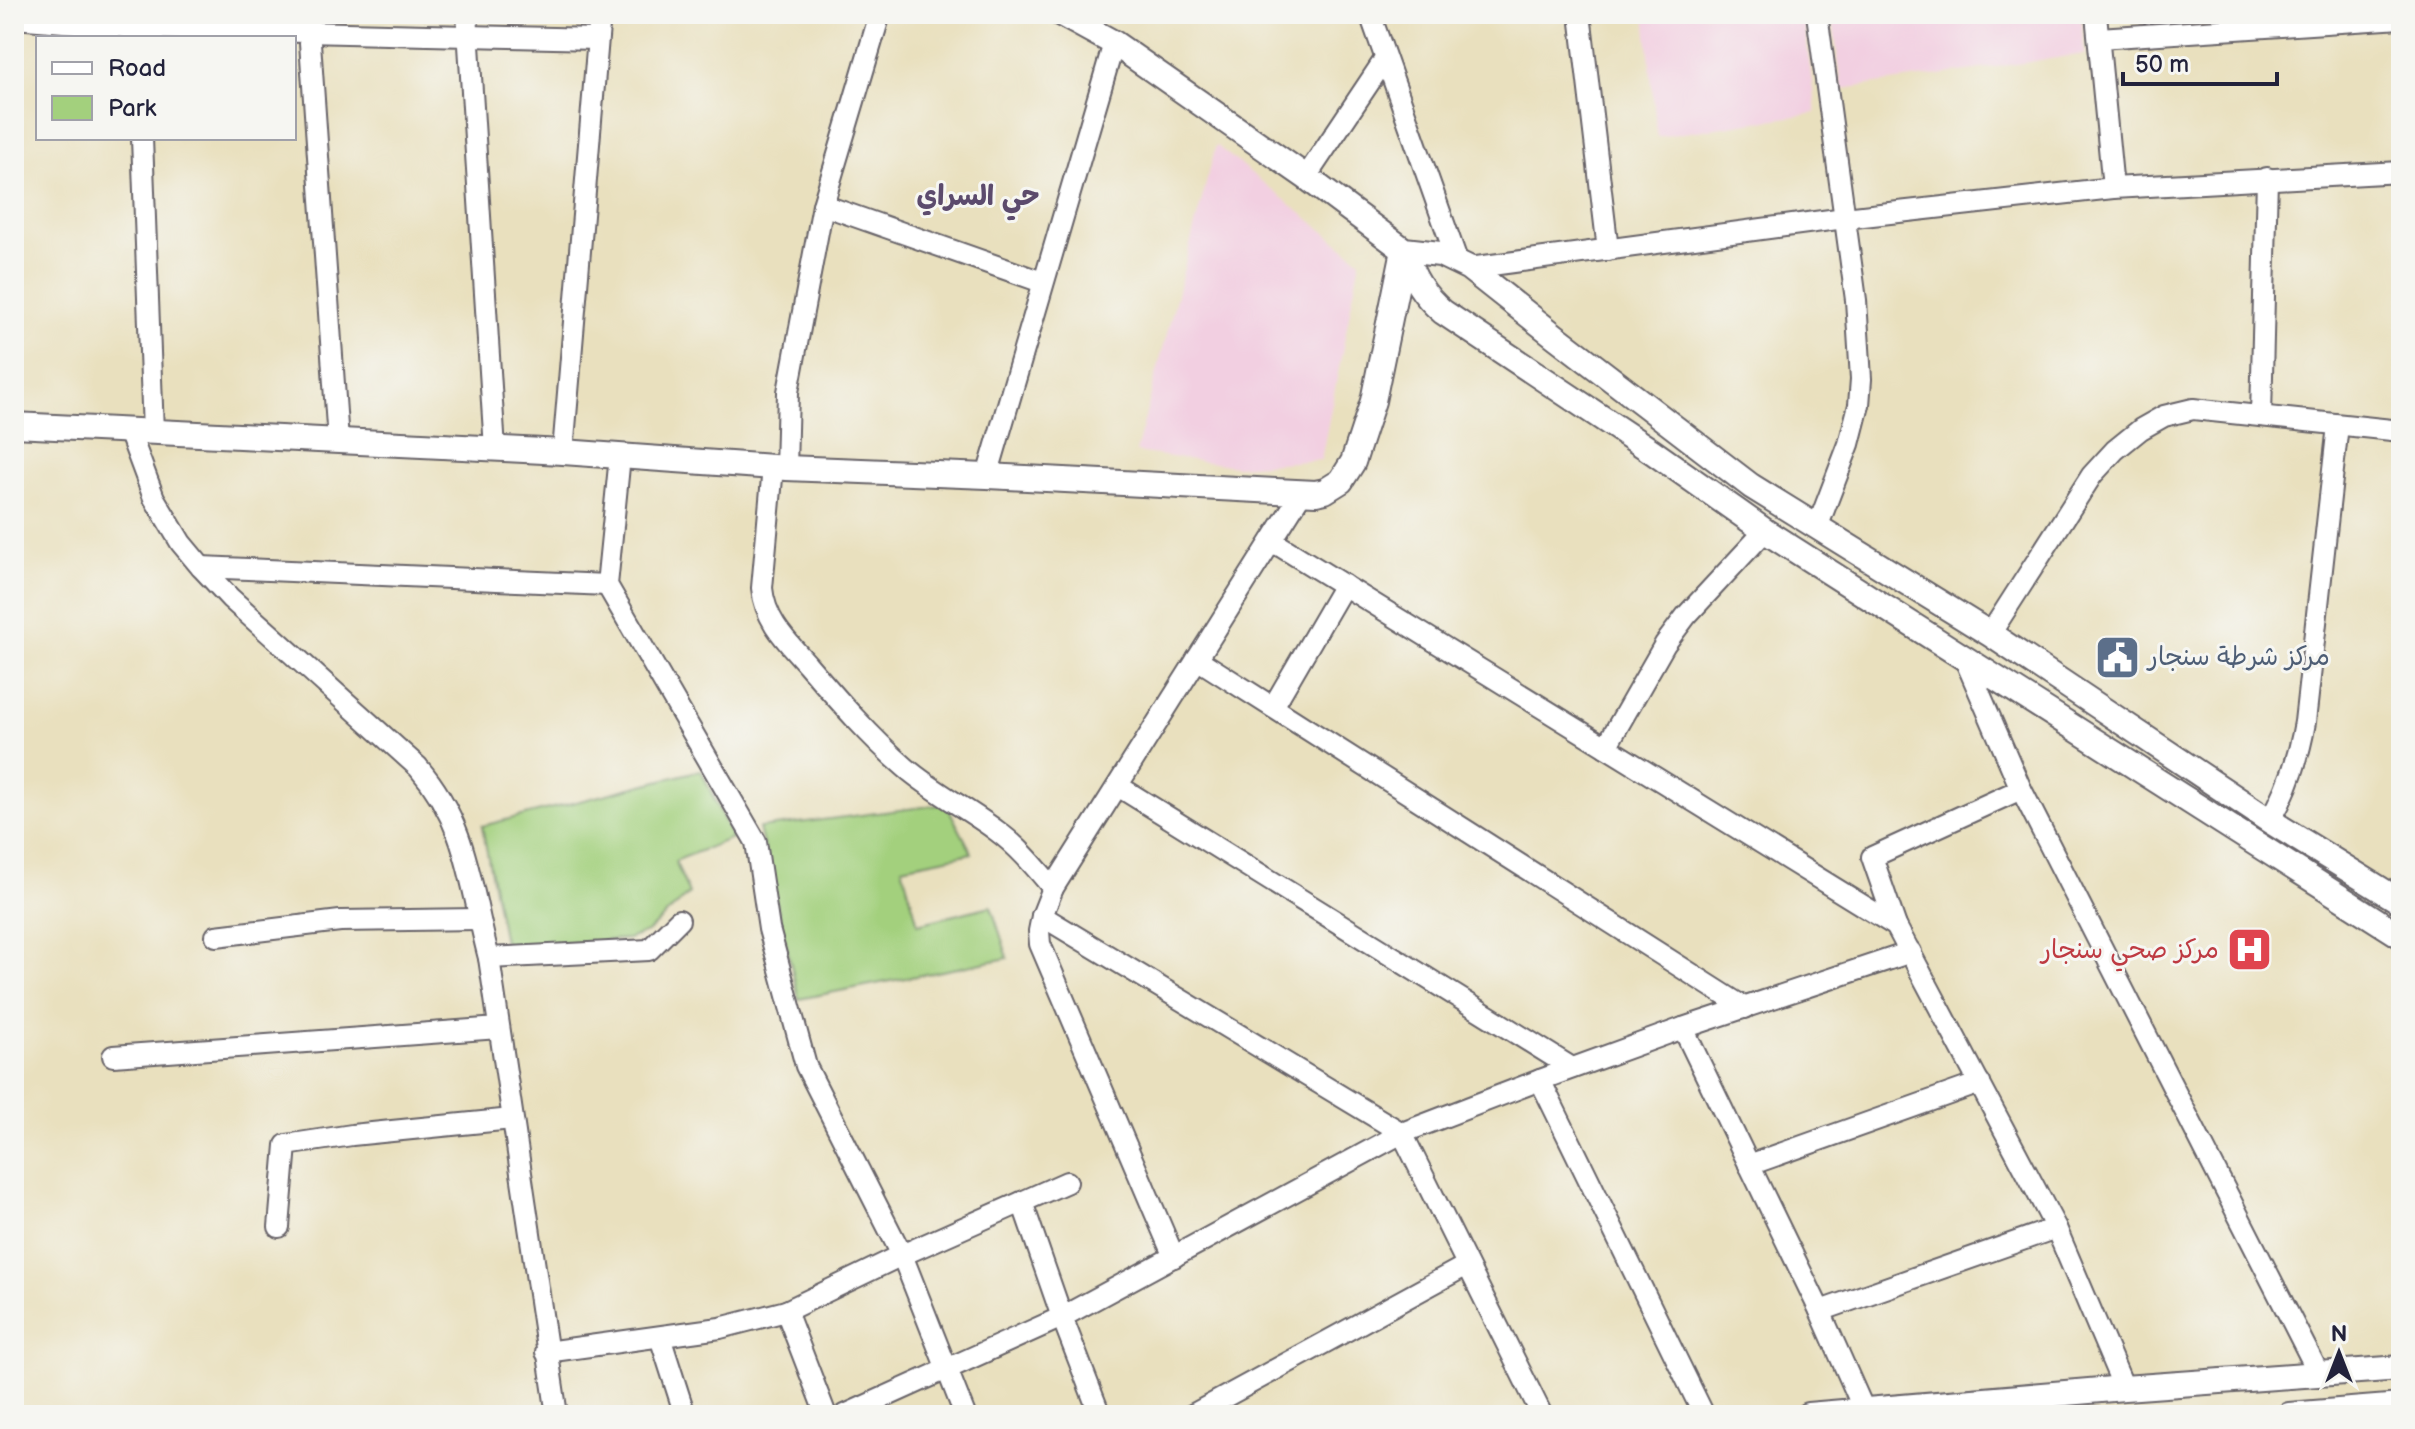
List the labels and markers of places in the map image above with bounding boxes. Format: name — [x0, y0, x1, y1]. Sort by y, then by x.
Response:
public building icon: مركز شرطة سنجار — [2093, 633, 2141, 681]
place label: مركز شرطة سنجار — [2146, 642, 2330, 673]
hospital icon: مركز صحي سنجار — [2226, 926, 2274, 974]
place label: مركز صحي سنجار — [2039, 935, 2219, 972]

